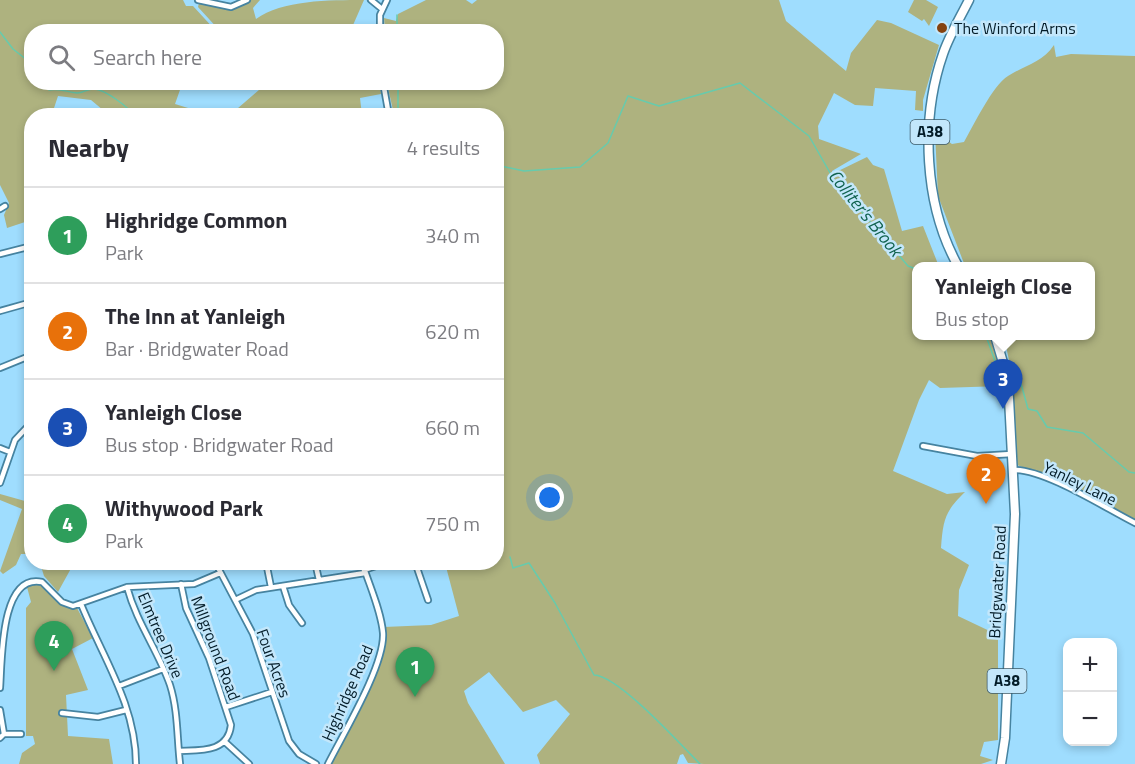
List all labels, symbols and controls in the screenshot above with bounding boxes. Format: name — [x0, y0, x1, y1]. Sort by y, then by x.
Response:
place label: The Winford Arms — [954, 16, 1076, 40]
marker: The Winford Arms — [935, 21, 949, 35]
search box — [24, 24, 504, 90]
text: Search here — [93, 40, 202, 74]
icon: search — [45, 41, 78, 74]
road number: A38 — [910, 120, 950, 144]
text: Nearby — [48, 128, 129, 167]
text: 4 results — [407, 132, 480, 163]
water label: Colliter's Brook — [822, 163, 910, 264]
text: Highridge Common — [105, 203, 288, 237]
text: 1 — [62, 220, 73, 251]
text: 340 m — [425, 220, 480, 251]
text: Park — [105, 237, 143, 268]
popup — [912, 262, 1095, 340]
text: Yanleigh Close — [935, 269, 1072, 303]
text: The Inn at Yanleigh — [105, 299, 285, 333]
text: Bus stop — [935, 303, 1009, 334]
text: 2 — [62, 316, 73, 347]
text: 620 m — [425, 316, 480, 347]
text: Bar · Bridgwater Road — [105, 333, 289, 364]
pin: 3 — [984, 360, 1022, 409]
text: Yanleigh Close — [105, 395, 242, 429]
text: 3 — [62, 412, 73, 443]
text: 660 m — [425, 412, 480, 443]
text: Bus stop · Bridgwater Road — [105, 429, 334, 460]
pin: 2 — [966, 454, 1006, 504]
street label: Yanley Lane — [1039, 455, 1121, 511]
your location — [535, 483, 564, 512]
text: Withywood Park — [105, 491, 263, 525]
text: 4 — [62, 508, 73, 539]
text: 750 m — [425, 508, 480, 539]
text: Park — [105, 525, 143, 556]
street label: Bridgwater Road — [982, 525, 1012, 639]
street label: Elmtree Drive — [132, 588, 190, 682]
street label: Millground Road — [185, 592, 247, 704]
pin: 4 — [34, 622, 74, 671]
street label: Four Acres — [251, 625, 297, 701]
map controls — [1063, 638, 1117, 746]
button: + — [1063, 638, 1117, 692]
street label: Highridge Road — [315, 641, 379, 745]
pin: 1 — [396, 648, 434, 697]
road number: A38 — [988, 669, 1026, 693]
button: − — [1063, 692, 1117, 746]

